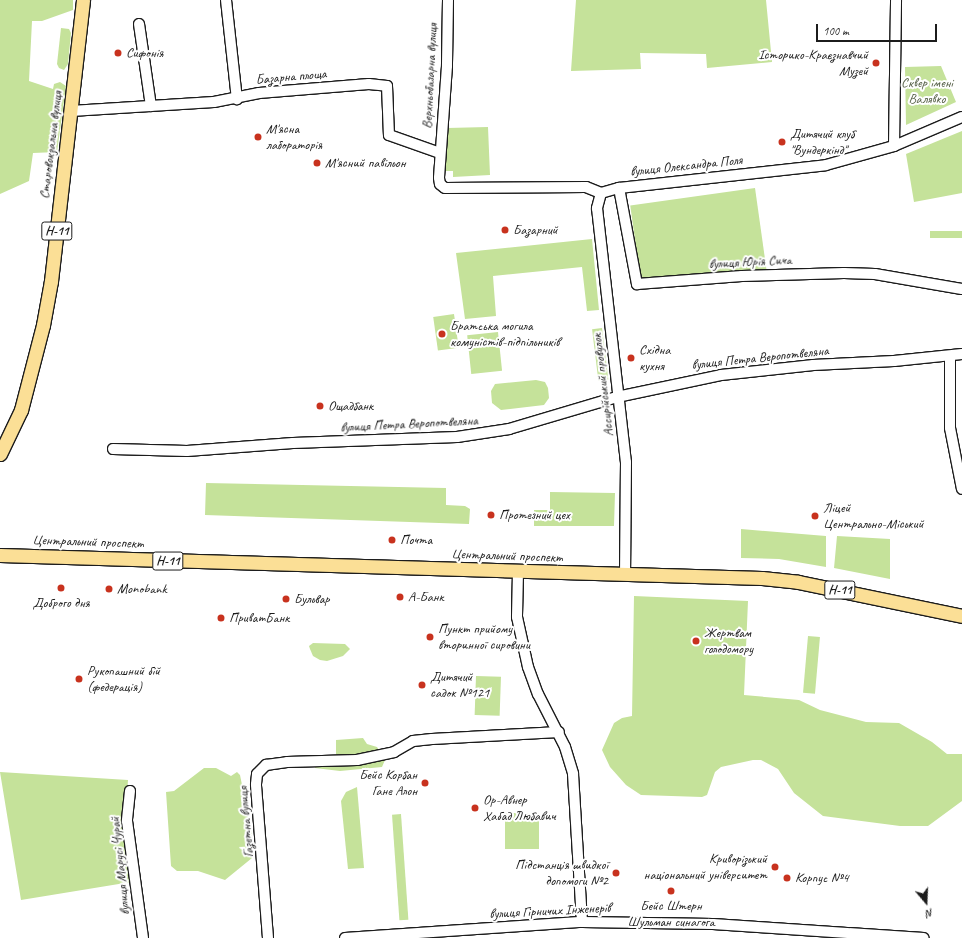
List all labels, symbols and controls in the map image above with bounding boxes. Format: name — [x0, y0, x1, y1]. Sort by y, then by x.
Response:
scale bar — [818, 16, 939, 42]
street label: Верхньобазарна вулиця — [419, 23, 441, 129]
text: 100 m — [823, 23, 849, 39]
place label: Сифонія — [126, 45, 163, 61]
place label: Історико-Краєзнавчий Музей — [758, 47, 868, 80]
marker: Сифонія — [113, 48, 123, 58]
marker: Історико-Краєзнавчий Музей — [871, 58, 881, 68]
street label: Базарна площа — [255, 66, 327, 88]
park label: Сквер імені Валявкo — [901, 75, 953, 108]
street label: Старовокзальна вулиця — [36, 90, 66, 200]
place label: М'ясна лабораторія — [266, 121, 322, 154]
place label: Дитячий клуб "Вундеркінд" — [790, 126, 854, 158]
marker: М'ясна лабораторія — [253, 132, 263, 142]
marker: Дитячий клуб "Вундеркінд" — [777, 137, 787, 147]
street label: вулиця Олександра Поля — [629, 152, 743, 180]
place label: М'ясний павільон — [325, 155, 406, 171]
marker: М'ясний павільон — [312, 158, 322, 168]
road number: Н-11 — [41, 220, 73, 242]
place label: Базарний — [513, 222, 558, 238]
marker: Базарний — [500, 225, 510, 235]
street label: вулиця Юрія Сича — [709, 251, 791, 273]
place label: Братська могила комуністів-підпільників — [450, 318, 560, 350]
marker: Братська могила комуністів-підпільників — [437, 329, 447, 339]
street label: Ассирійський провулок — [588, 333, 618, 437]
place label: Східна кухня — [639, 342, 670, 374]
street label: вулиця Петра Веропотвеляна — [691, 343, 829, 373]
marker: Східна кухня — [626, 353, 636, 363]
place label: Ощадбанк — [328, 398, 373, 414]
marker: Ощадбанк — [315, 401, 325, 411]
street label: вулиця Петра Веропотвеляна — [341, 412, 477, 436]
place label: Ліцей Центрально-Міський — [823, 500, 924, 532]
place label: Протезний цех — [499, 507, 570, 523]
marker: Протезний цех — [486, 510, 496, 520]
marker: Ліцей Центрально-Міський — [810, 511, 820, 521]
street label: Центральний проспект — [32, 532, 144, 552]
place label: Почта — [400, 532, 432, 548]
marker: Почта — [387, 535, 397, 545]
street label: Центральний проспект — [451, 546, 563, 566]
road number: Н-11 — [152, 550, 184, 572]
road number: Н-11 — [824, 579, 856, 601]
place label: Monobank — [117, 581, 167, 597]
marker: Доброго дня — [56, 583, 66, 593]
marker: Monobank — [104, 584, 114, 594]
place label: А-Банк — [408, 589, 444, 605]
place label: Бульвар — [294, 591, 330, 607]
marker: А-Банк — [395, 592, 405, 602]
marker: Бульвар — [281, 594, 291, 604]
place label: Доброго дня — [32, 595, 90, 611]
place label: ПриватБанк — [229, 610, 289, 626]
marker: ПриватБанк — [216, 613, 226, 623]
place label: Пункт прийому вторинної сировини — [438, 621, 530, 654]
place label: Жертвам голодомору — [704, 625, 753, 658]
marker: Пункт прийому вторинної сировини — [425, 632, 435, 642]
marker: Жертвам голодомору — [691, 636, 701, 646]
place label: Рукопашний бій (федерація) — [87, 663, 160, 696]
place label: Дитячий садок №121 — [430, 669, 489, 702]
marker: Рукопашний бій (федерація) — [74, 674, 84, 684]
marker: Дитячий садок №121 — [417, 680, 427, 690]
place label: Бейс Корбан Гане Алон — [359, 767, 417, 800]
marker: Бейс Корбан Гане Алон — [420, 778, 430, 788]
street label: Газетна вулиця — [235, 786, 257, 858]
place label: Ор-Авнер Хабад Любавич — [483, 792, 554, 824]
marker: Ор-Авнер Хабад Любавич — [470, 803, 480, 813]
street label: вулиця Марусі Чурай — [106, 816, 134, 916]
place label: Криворізький національний університет — [644, 851, 767, 884]
place label: Підстанція швидкої допомоги №2 — [516, 857, 608, 890]
marker: Криворізький національний університет — [770, 862, 780, 872]
marker: Підстанція швидкої допомоги №2 — [611, 868, 621, 878]
place label: Корпус №4 — [795, 870, 849, 886]
marker: Корпус №4 — [782, 873, 792, 883]
north arrow — [906, 882, 946, 922]
marker: Бейс Штерн Шульман синагога — [666, 886, 676, 896]
place label: Бейс Штерн Шульман синагога — [628, 898, 714, 930]
street label: вулиця Гірничих Інженерів — [489, 899, 611, 923]
text: N — [924, 906, 935, 921]

